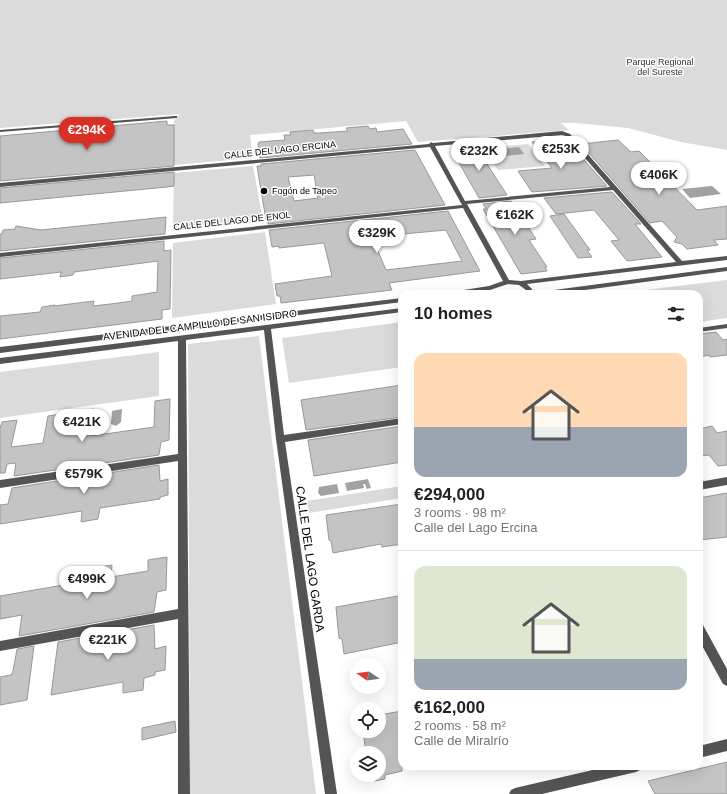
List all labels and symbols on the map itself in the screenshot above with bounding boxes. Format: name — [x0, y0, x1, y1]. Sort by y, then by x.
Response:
park label: Parque Regional del Sureste — [626, 57, 694, 77]
pin: €294K — [59, 117, 115, 151]
pin: €253K — [533, 136, 589, 170]
pin: €232K — [451, 138, 507, 172]
street label: CALLE DEL LAGO ERCINA — [224, 139, 336, 161]
pin: €406K — [631, 162, 687, 196]
marker: Fogón de Tapeo — [259, 186, 269, 196]
place label: Fogón de Tapeo — [272, 186, 337, 196]
pin: €162K — [487, 202, 543, 236]
street label: CALLE DEL LAGO DE ENOL — [173, 210, 291, 232]
pin: €329K — [349, 220, 405, 254]
street label: AVENIDA DEL CAMPILLO DE SAN ISIDRO — [103, 308, 298, 342]
pin: €421K — [54, 409, 110, 443]
pin: €579K — [56, 461, 112, 495]
street label: CALLE DEL LAGO GARDA — [293, 485, 327, 633]
pin: €499K — [59, 566, 115, 600]
pin: €221K — [80, 627, 136, 661]
north arrow — [350, 658, 386, 694]

